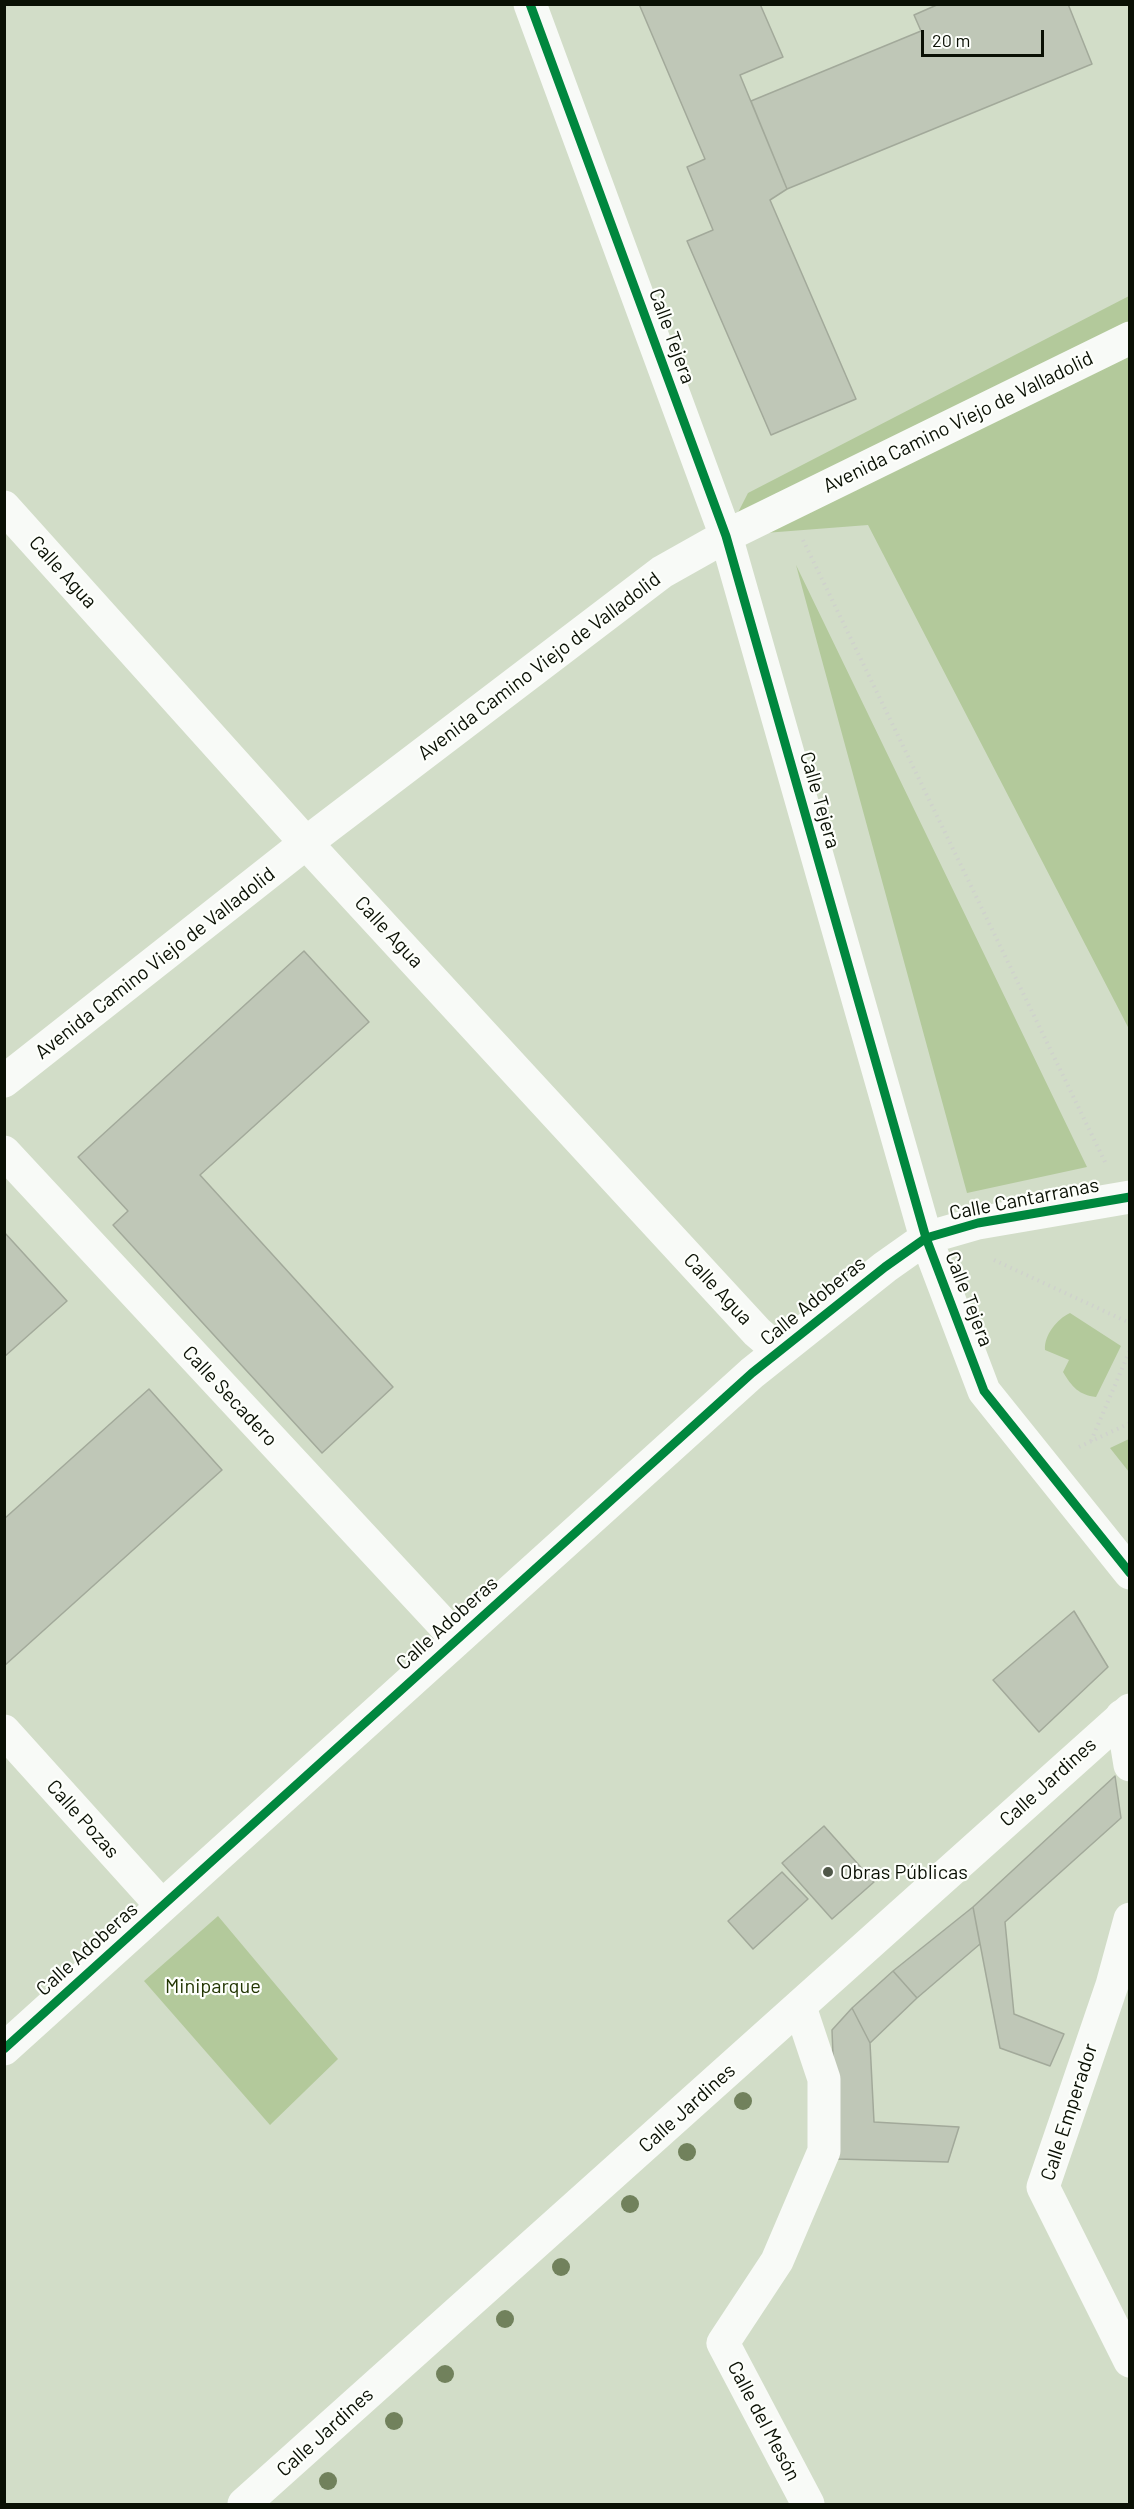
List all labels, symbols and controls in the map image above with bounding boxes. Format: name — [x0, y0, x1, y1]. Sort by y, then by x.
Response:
scale bar — [924, 18, 1047, 56]
text: 20 m — [932, 29, 970, 51]
street label: Calle Tejera — [644, 285, 700, 387]
street label: Avenida Camino Viejo de Valladolid — [819, 346, 1097, 498]
street label: Calle Agua — [24, 531, 102, 613]
street label: Avenida Camino Viejo de Valladolid — [413, 567, 665, 765]
street label: Calle Tejera — [795, 749, 845, 851]
street label: Avenida Camino Viejo de Valladolid — [30, 862, 280, 1064]
street label: Calle Agua — [350, 891, 428, 973]
street label: Calle Cantarranas — [947, 1173, 1101, 1225]
street label: Calle Agua — [679, 1248, 757, 1330]
street label: Calle Tejera — [940, 1248, 998, 1350]
street label: Calle Adoberas — [756, 1251, 870, 1351]
street label: Calle Secadero — [177, 1341, 283, 1451]
street label: Calle Adoberas — [391, 1571, 503, 1675]
street label: Calle Jardines — [995, 1732, 1101, 1832]
street label: Calle Pozas — [42, 1775, 124, 1863]
place label: Obras Públicas — [840, 1860, 968, 1884]
marker: Obras Públicas — [821, 1865, 835, 1879]
street label: Calle Adoberas — [31, 1897, 143, 2001]
park label: Miniparque — [165, 1974, 261, 1998]
street label: Calle Emperador — [1036, 2040, 1102, 2184]
street label: Calle Jardines — [634, 2058, 740, 2158]
street label: Calle del Mesón — [722, 2357, 806, 2485]
street label: Calle Jardines — [272, 2382, 378, 2482]

